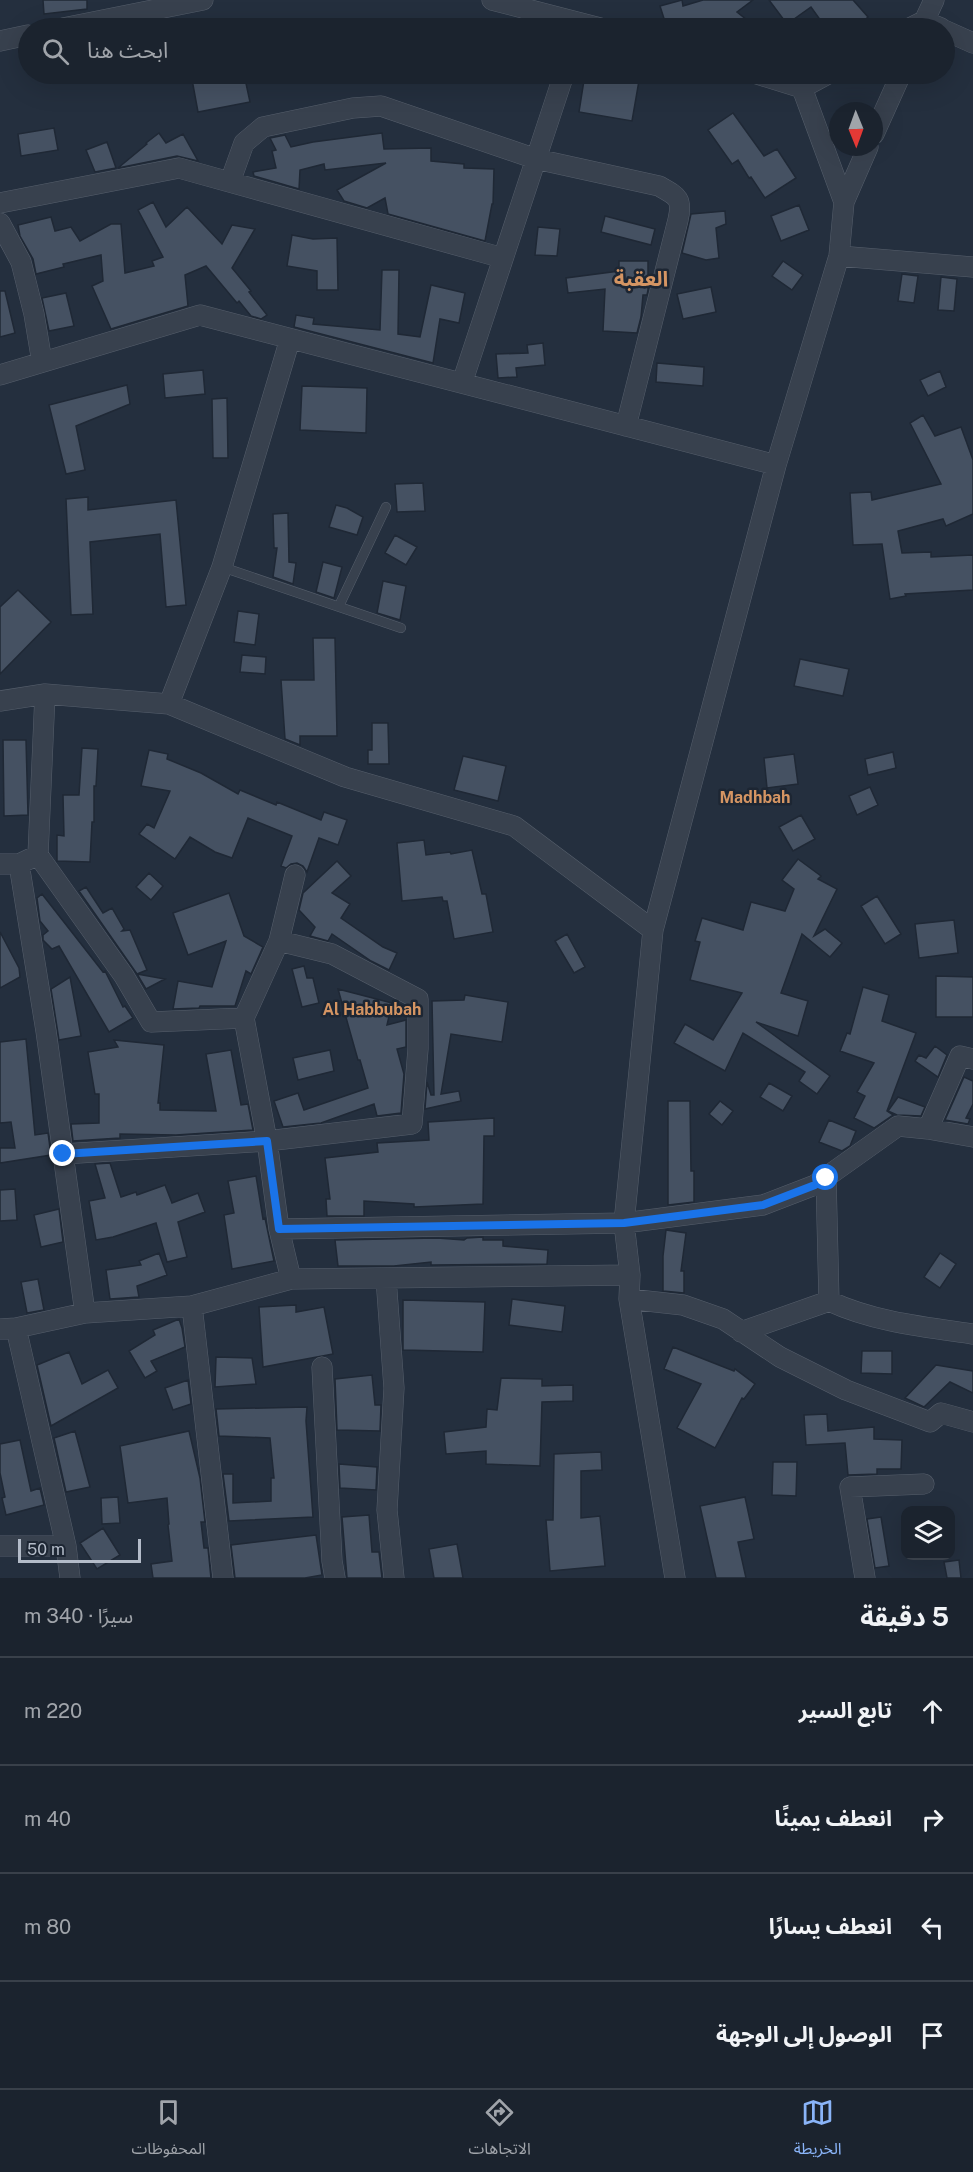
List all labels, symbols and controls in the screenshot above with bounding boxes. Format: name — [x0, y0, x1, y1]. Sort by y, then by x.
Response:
search box — [18, 18, 955, 84]
icon: search — [39, 35, 72, 68]
text: ابحث هنا — [87, 37, 168, 63]
north arrow — [829, 102, 883, 156]
district label: العقبة — [614, 266, 668, 291]
district label: Madhbah — [719, 788, 791, 807]
district label: Al Habbubah — [322, 1000, 422, 1019]
route end — [49, 1140, 75, 1166]
route start — [812, 1164, 838, 1190]
map controls — [901, 1506, 955, 1560]
button: layers — [901, 1506, 955, 1560]
scale bar — [18, 1536, 141, 1564]
text: 50 m — [27, 1540, 65, 1559]
text: 5 دقيقة — [860, 1601, 949, 1632]
text: سيرًا · 340 m — [24, 1604, 133, 1628]
icon: ahead — [916, 1695, 949, 1728]
text: تابع السير — [799, 1697, 892, 1723]
text: 220 m — [24, 1699, 82, 1723]
icon: right — [916, 1803, 949, 1836]
text: انعطف يمينًا — [775, 1805, 892, 1831]
text: 40 m — [24, 1807, 71, 1831]
icon: left — [916, 1911, 949, 1944]
text: انعطف يسارًا — [769, 1913, 892, 1939]
text: 80 m — [24, 1915, 71, 1939]
icon: arrive — [916, 2019, 949, 2052]
text: الوصول إلى الوجهة — [716, 2021, 892, 2047]
tab: المحفوظات — [131, 2096, 206, 2166]
tab: الاتجاهات — [468, 2096, 531, 2166]
tab: الخريطة — [794, 2096, 842, 2166]

